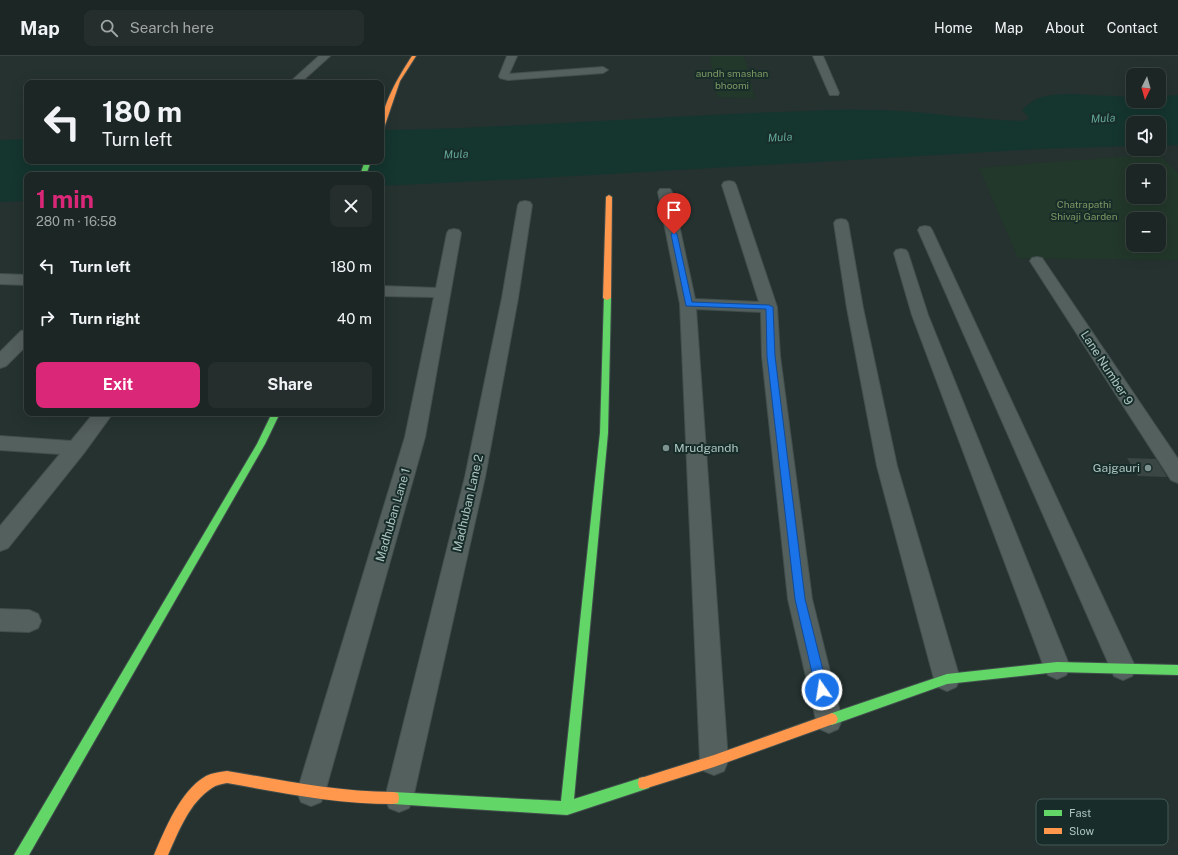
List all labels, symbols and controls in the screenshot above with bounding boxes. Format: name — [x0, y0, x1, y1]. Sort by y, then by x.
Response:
search box — [84, 10, 364, 46]
text: Map — [20, 17, 60, 39]
icon: search — [98, 17, 120, 39]
text: Search here — [130, 19, 214, 36]
text: Home — [934, 20, 973, 36]
text: Map — [995, 20, 1023, 36]
text: About — [1045, 20, 1085, 36]
text: Contact — [1107, 20, 1158, 36]
park label: aundh smashan bhoomi — [696, 67, 769, 91]
north arrow — [1126, 68, 1166, 108]
map controls — [1126, 68, 1166, 252]
text: 180 m — [102, 95, 182, 128]
icon: left — [36, 96, 88, 148]
water label: Mula — [1090, 111, 1116, 125]
button: sound — [1126, 116, 1166, 156]
text: Turn left — [102, 129, 172, 150]
water label: Mula — [767, 130, 793, 144]
water label: Mula — [443, 148, 469, 160]
button: + — [1126, 164, 1166, 204]
text: 1 min — [36, 185, 94, 213]
button: close — [330, 185, 372, 227]
pin — [657, 193, 691, 234]
park label: Chatrapathi Shivaji Garden — [1050, 198, 1118, 222]
icon: arrive — [663, 199, 685, 221]
button: − — [1126, 212, 1166, 252]
text: 280 m · 16:58 — [36, 214, 117, 229]
icon: left — [36, 255, 58, 277]
text: Turn left — [70, 258, 131, 275]
text: 180 m — [330, 258, 372, 275]
icon: right — [36, 307, 58, 329]
text: Turn right — [70, 310, 140, 327]
text: 40 m — [337, 310, 372, 327]
street label: Lane Number 9 — [1078, 328, 1136, 408]
button: Exit — [36, 362, 200, 408]
button: Share — [208, 362, 372, 408]
place label: Mrudgandh — [674, 441, 739, 455]
marker: Mrudgandh — [661, 443, 671, 453]
street label: Madhuban Lane 2 — [450, 453, 486, 553]
place label: Gajgauri — [1093, 461, 1140, 475]
marker: Gajgauri — [1143, 463, 1153, 473]
street label: Madhuban Lane 1 — [373, 467, 413, 563]
position arrow — [801, 669, 843, 711]
legend — [1036, 799, 1168, 845]
text: Fast — [1069, 807, 1091, 819]
text: Slow — [1069, 825, 1095, 837]

